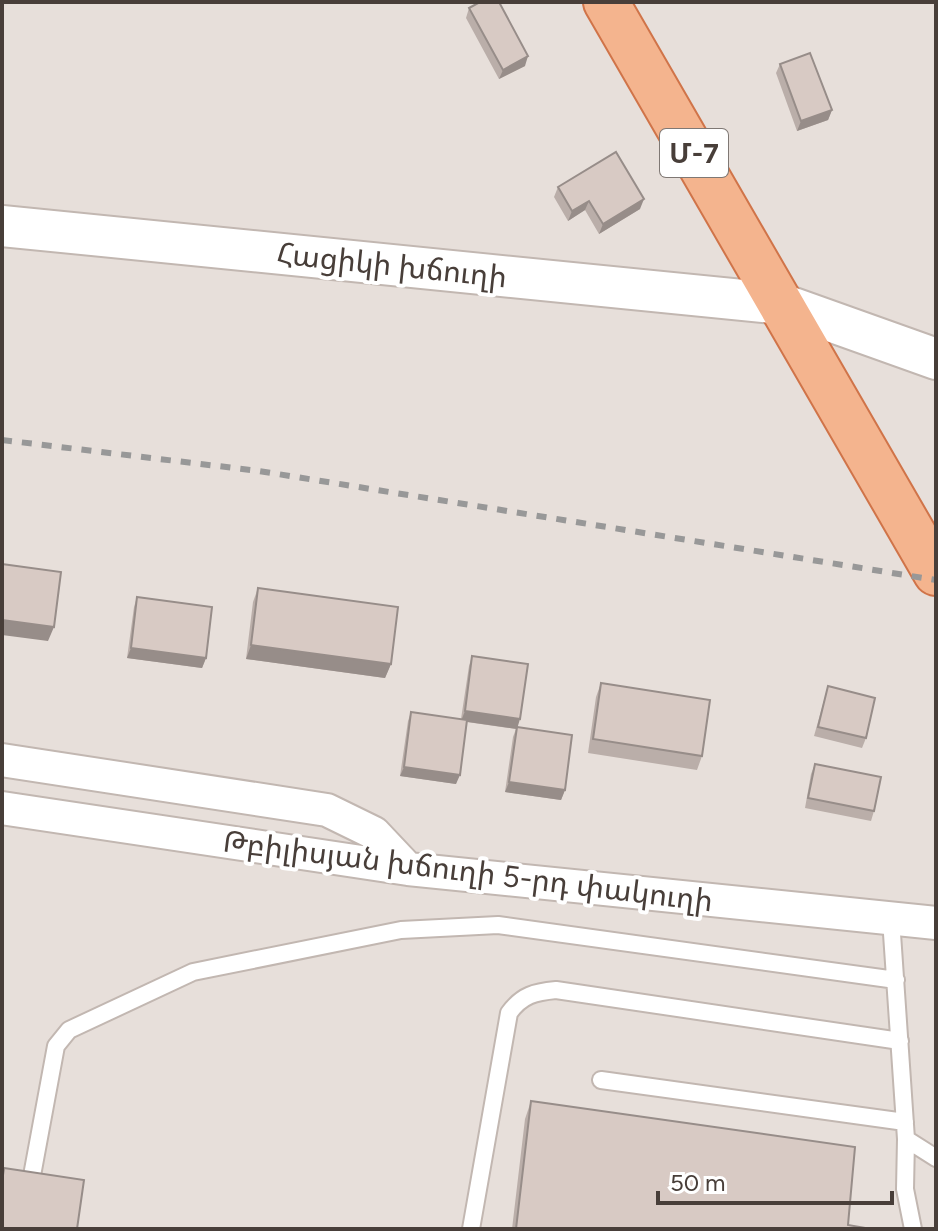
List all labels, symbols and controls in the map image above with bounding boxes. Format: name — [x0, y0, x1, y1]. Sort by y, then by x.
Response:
road number: Մ-7 — [660, 129, 728, 177]
street label: Հացիկի խճուղի — [275, 235, 509, 295]
street label: Թբիլիսյան խճուղի 5-րդ փակուղի — [221, 823, 715, 919]
scale bar — [658, 1155, 892, 1205]
text: 50 m — [670, 1168, 726, 1197]

